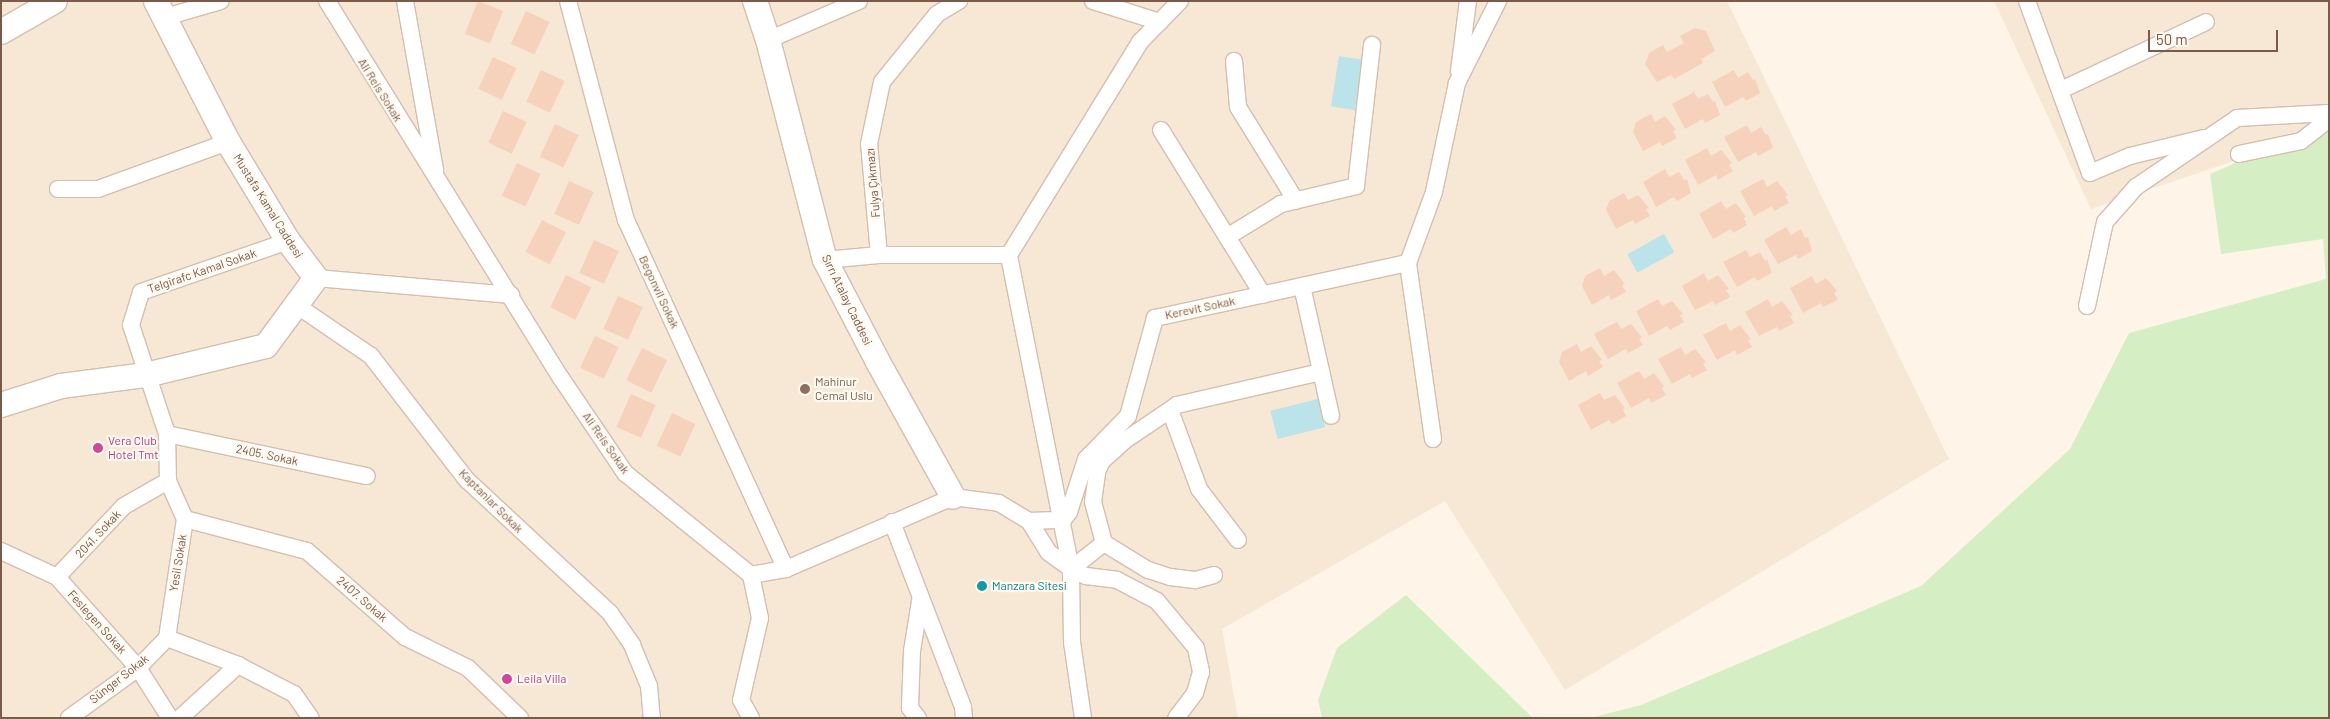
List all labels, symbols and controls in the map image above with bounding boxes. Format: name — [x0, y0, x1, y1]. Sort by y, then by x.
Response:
scale bar — [2150, 20, 2280, 52]
text: 50 m — [2156, 30, 2188, 48]
street label: Ali Reis Sokak — [355, 56, 405, 124]
street label: Fulya Çıkmazı — [863, 148, 883, 218]
street label: Mustafa Kamal Caddesi — [230, 151, 306, 261]
street label: Telgirafc Kamal Sokak — [146, 246, 258, 296]
street label: Sırrı Atalay Caddesi — [819, 252, 875, 348]
street label: Begonvil Sokak — [636, 253, 682, 331]
street label: Kerevit Sokak — [1164, 294, 1236, 322]
place label: Mahinur Cemal Uslu — [815, 375, 873, 403]
marker: Mahinur Cemal Uslu — [799, 383, 811, 395]
street label: Ali Reis Sokak — [579, 409, 633, 477]
place label: Vera Club Hotel Tmt — [108, 434, 159, 462]
street label: 2405. Sokak — [235, 441, 299, 469]
marker: Vera Club Hotel Tmt — [92, 442, 104, 454]
street label: Kaptaniar Sokak — [456, 466, 526, 536]
street label: 2041. Sokak — [72, 507, 124, 561]
street label: Yesil Sokak — [166, 533, 190, 593]
street label: 2407. Sokak — [334, 573, 390, 625]
place label: Manzara Sitesi — [992, 579, 1067, 593]
marker: Manzara Sitesi — [976, 580, 988, 592]
street label: Feslegen Sokak — [65, 587, 129, 657]
street label: Sünger Sokak — [87, 651, 151, 707]
place label: Leila Villa — [517, 672, 566, 686]
marker: Leila Villa — [501, 673, 513, 685]

